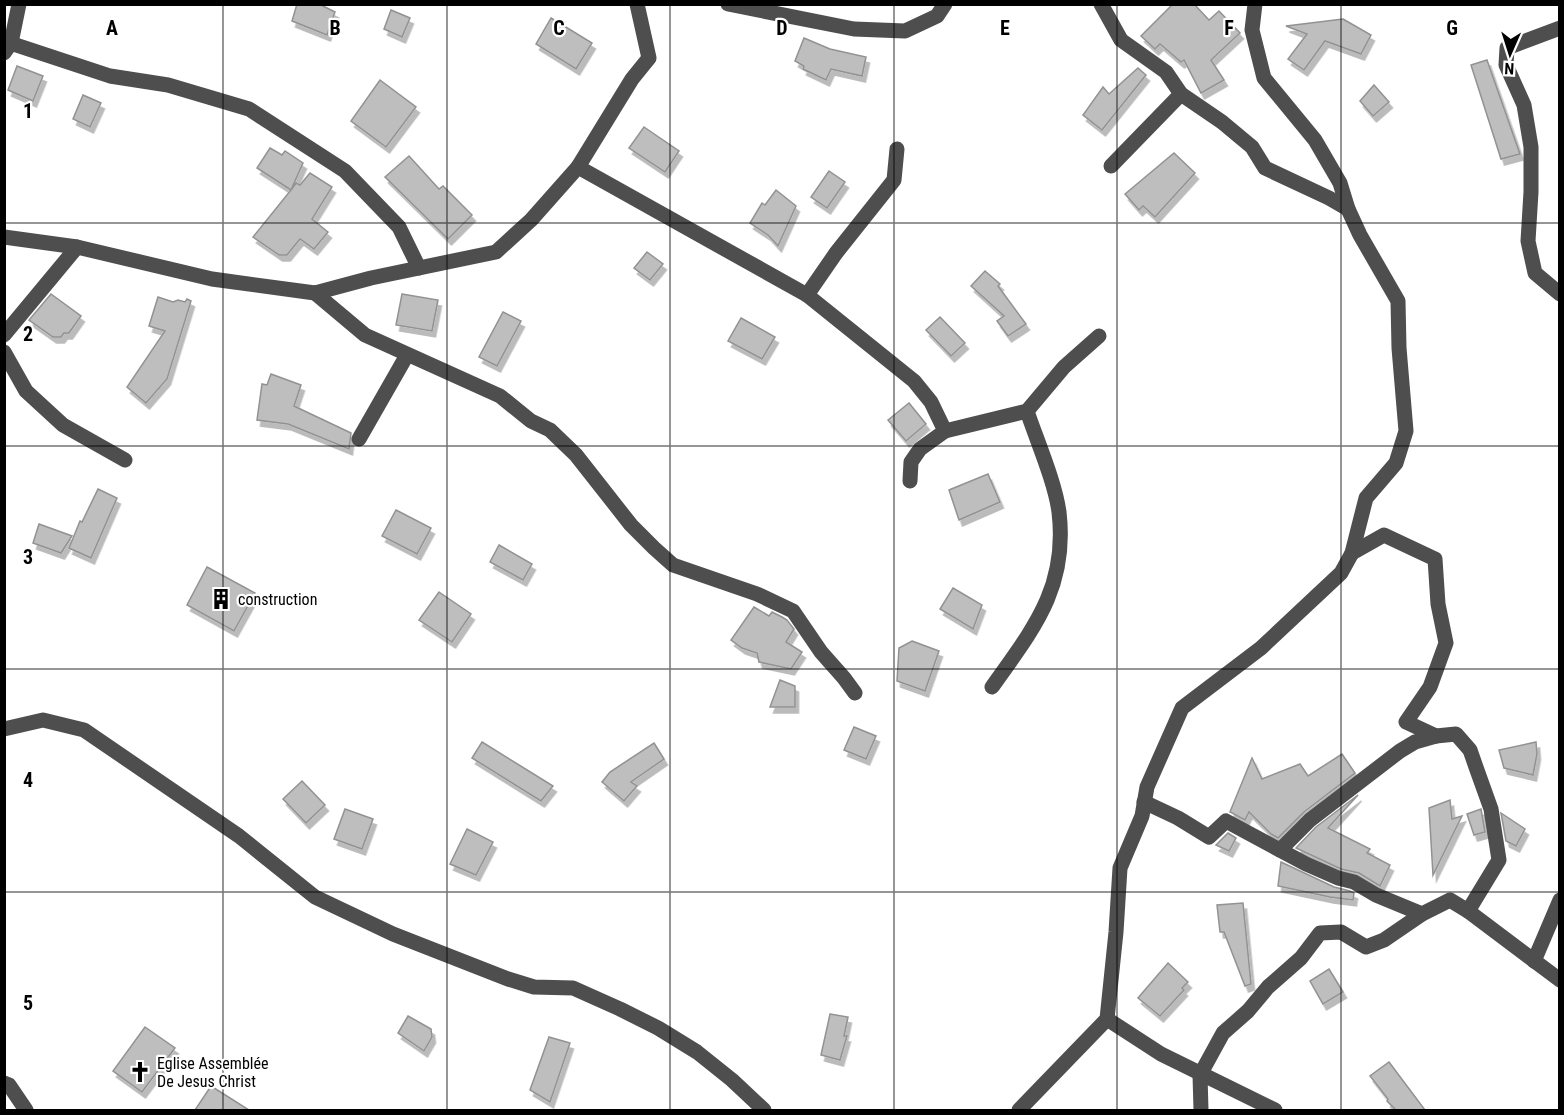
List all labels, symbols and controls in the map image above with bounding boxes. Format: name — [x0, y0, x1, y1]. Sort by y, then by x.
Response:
text: A — [106, 16, 118, 40]
text: B — [329, 16, 341, 40]
text: C — [553, 16, 565, 40]
text: D — [776, 16, 788, 40]
text: E — [1000, 16, 1010, 40]
text: F — [1224, 16, 1234, 40]
text: G — [1446, 16, 1458, 40]
north arrow — [1480, 24, 1540, 84]
text: N — [1504, 59, 1515, 78]
text: 1 — [23, 99, 33, 123]
text: 2 — [23, 322, 33, 346]
text: 3 — [23, 545, 33, 569]
building icon: construction — [209, 587, 233, 611]
place label: construction — [238, 590, 317, 609]
text: 4 — [23, 768, 33, 792]
text: 5 — [23, 991, 33, 1015]
place label: Eglise Assemblée De Jesus Christ — [157, 1054, 268, 1091]
church icon: Eglise Assemblée De Jesus Christ — [128, 1060, 152, 1084]

